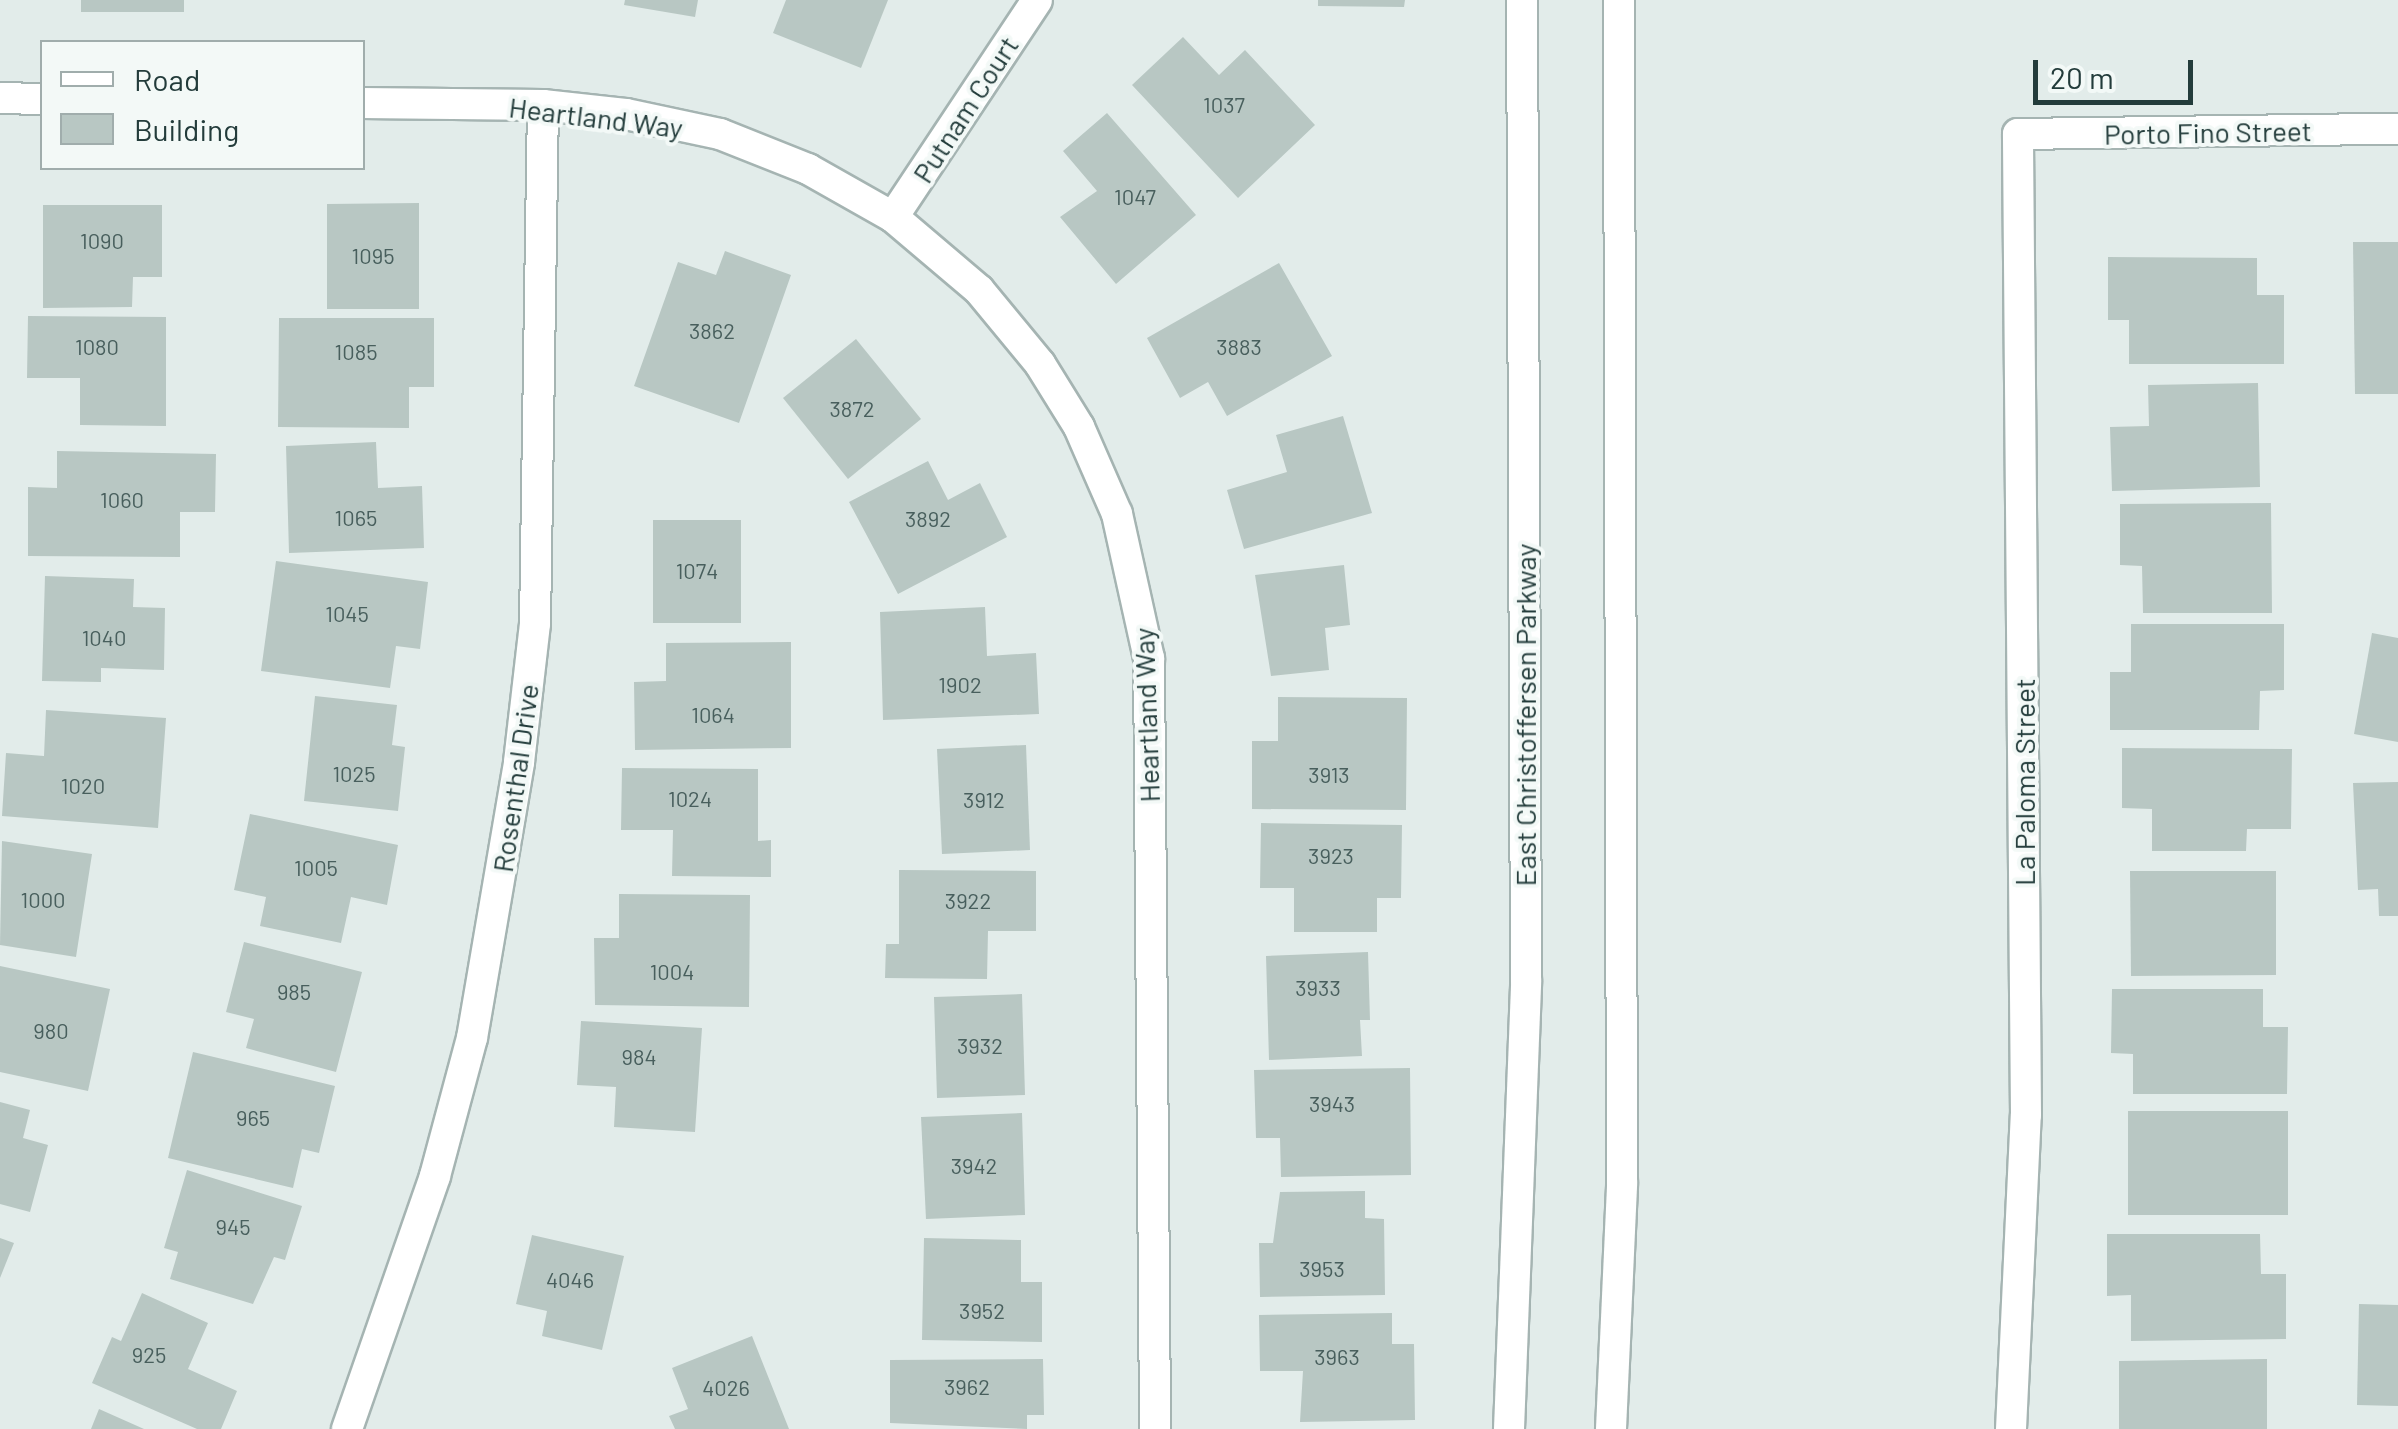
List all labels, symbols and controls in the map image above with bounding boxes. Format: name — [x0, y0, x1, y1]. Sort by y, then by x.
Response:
street label: Putnam Court — [905, 29, 1025, 189]
legend — [40, 40, 365, 170]
scale bar — [2038, 40, 2198, 102]
text: 20 m — [2050, 59, 2114, 95]
text: Road — [134, 61, 200, 97]
street label: Heartland Way — [507, 90, 685, 144]
house number: 1037 — [1203, 92, 1245, 118]
text: Building — [134, 111, 239, 147]
street label: Porto Fino Street — [2104, 113, 2312, 151]
house number: 1047 — [1114, 184, 1156, 210]
house number: 1090 — [80, 228, 124, 254]
house number: 1095 — [352, 243, 394, 269]
house number: 3862 — [689, 318, 735, 344]
house number: 1080 — [75, 334, 119, 360]
house number: 3883 — [1216, 334, 1262, 360]
house number: 1085 — [335, 339, 377, 365]
house number: 3872 — [830, 396, 874, 422]
house number: 1060 — [100, 487, 144, 513]
house number: 1065 — [335, 505, 377, 531]
house number: 3892 — [905, 506, 951, 532]
street label: East Christoffersen Parkway — [1508, 544, 1542, 886]
house number: 1074 — [676, 558, 718, 584]
house number: 1045 — [325, 601, 369, 627]
house number: 1040 — [82, 625, 126, 651]
street label: Heartland Way — [1126, 627, 1166, 803]
house number: 1902 — [938, 672, 982, 698]
street label: La Paloma Street — [2007, 678, 2041, 886]
street label: Rosenthal Drive — [485, 682, 545, 874]
house number: 1064 — [691, 702, 735, 728]
house number: 1025 — [332, 761, 376, 787]
house number: 3913 — [1308, 762, 1350, 788]
house number: 1020 — [61, 773, 105, 799]
house number: 1024 — [668, 786, 712, 812]
house number: 3912 — [963, 787, 1005, 813]
house number: 3923 — [1308, 843, 1354, 869]
house number: 1005 — [294, 855, 338, 881]
house number: 1000 — [21, 887, 65, 913]
house number: 3922 — [945, 888, 991, 914]
house number: 1004 — [650, 959, 694, 985]
house number: 3933 — [1295, 975, 1341, 1001]
house number: 985 — [277, 979, 311, 1005]
house number: 980 — [33, 1018, 69, 1044]
house number: 3932 — [957, 1033, 1003, 1059]
house number: 984 — [621, 1044, 657, 1070]
house number: 3943 — [1309, 1091, 1355, 1117]
house number: 965 — [236, 1105, 270, 1131]
house number: 3942 — [951, 1153, 997, 1179]
house number: 945 — [216, 1214, 250, 1240]
house number: 3953 — [1299, 1256, 1345, 1282]
house number: 4046 — [546, 1267, 594, 1293]
house number: 3952 — [959, 1298, 1005, 1324]
house number: 925 — [132, 1342, 166, 1368]
house number: 3963 — [1314, 1344, 1360, 1370]
house number: 3962 — [944, 1374, 990, 1400]
house number: 4026 — [702, 1375, 750, 1401]

